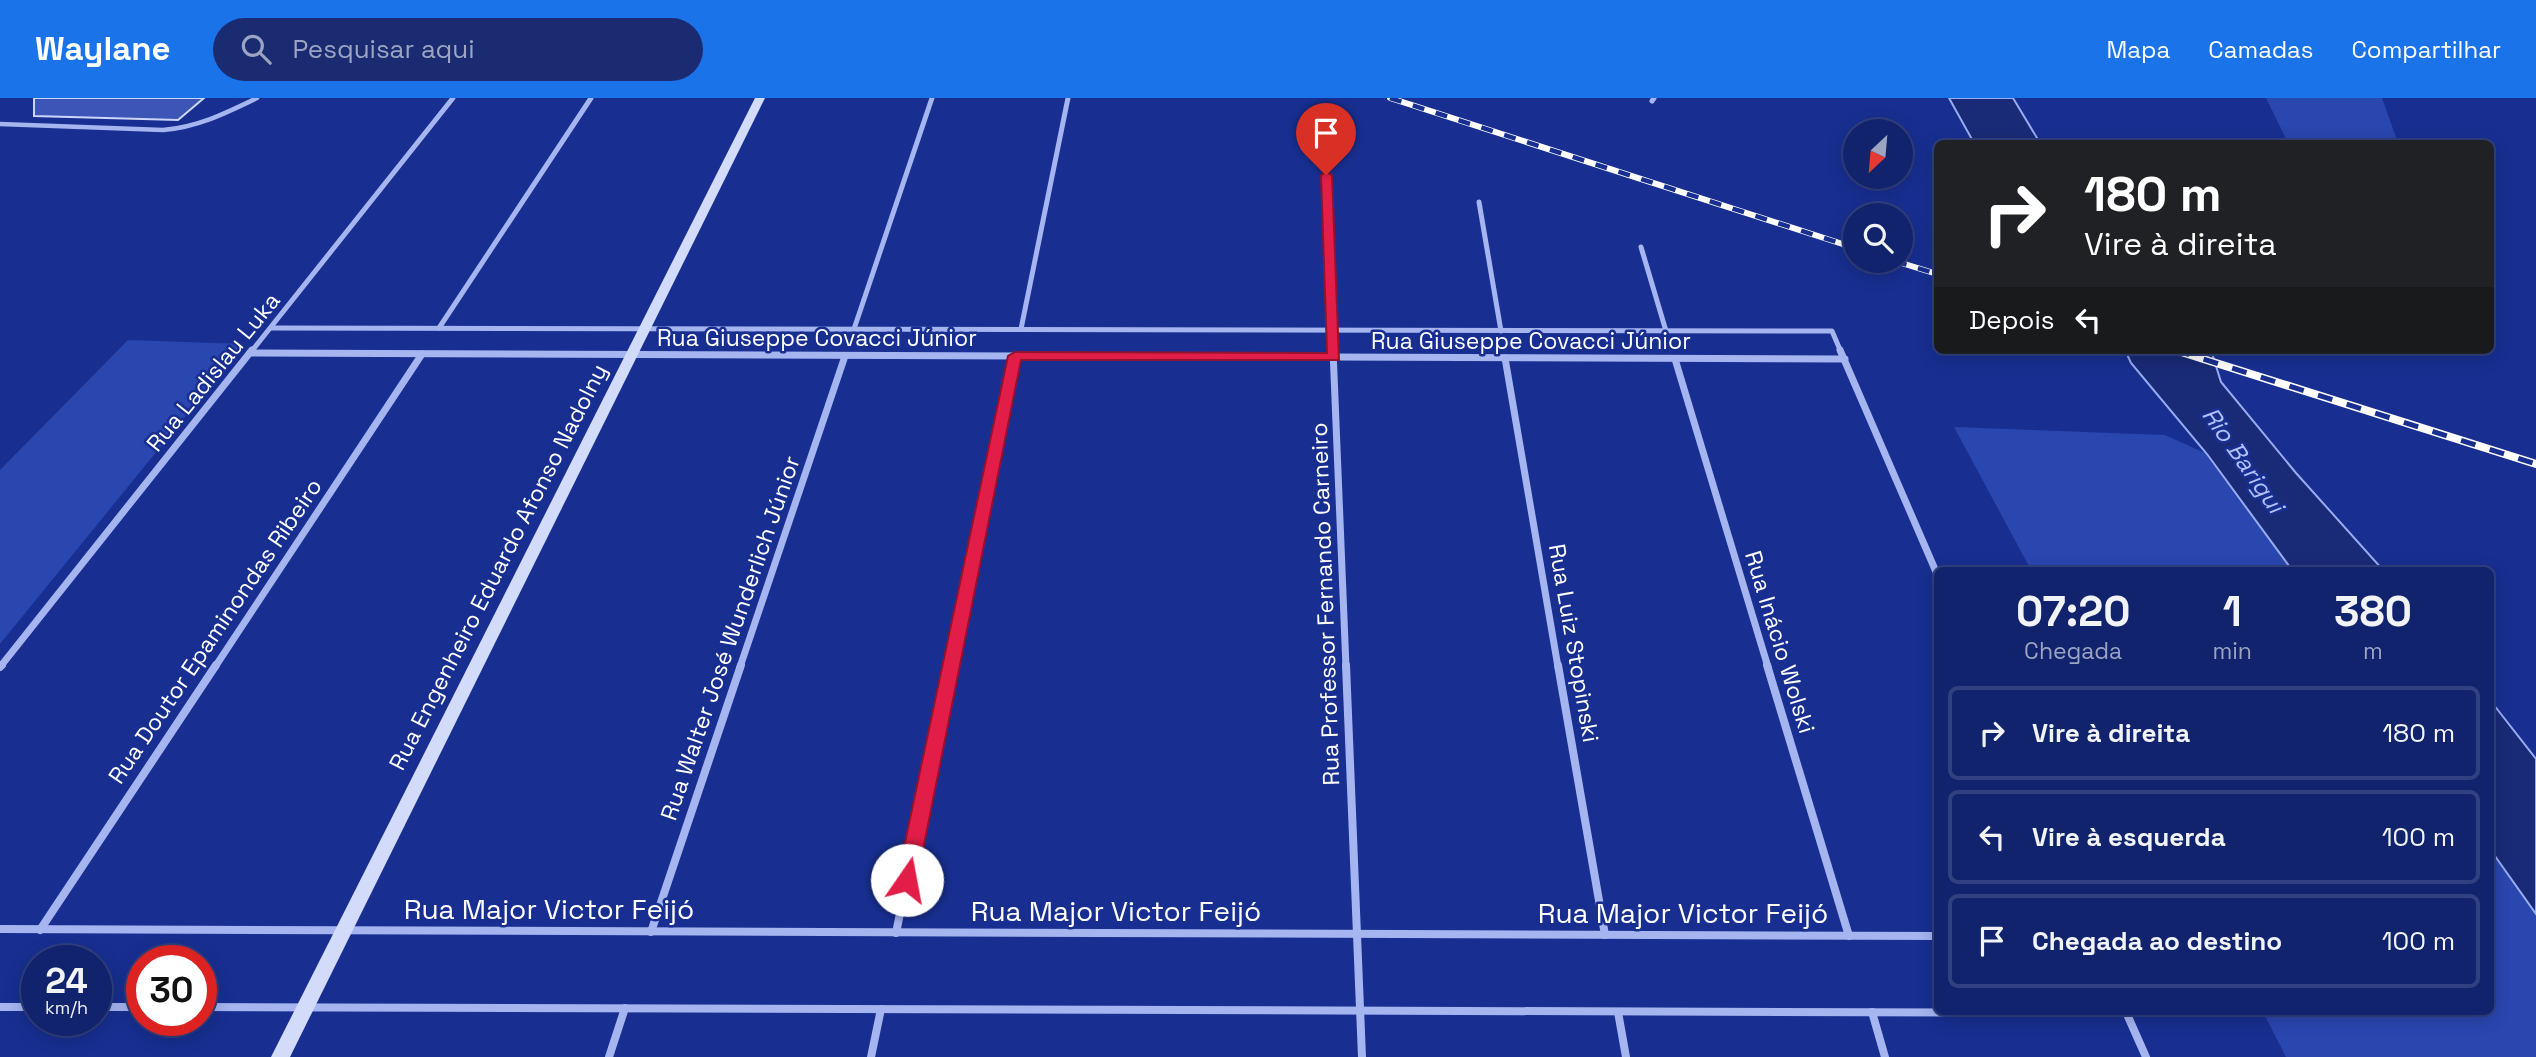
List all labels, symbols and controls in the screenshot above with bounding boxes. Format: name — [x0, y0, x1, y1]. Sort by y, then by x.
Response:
search box — [213, 18, 703, 81]
text: Waylane — [35, 28, 171, 70]
icon: search — [237, 30, 275, 68]
text: Pesquisar aqui — [293, 32, 475, 66]
text: Mapa — [2106, 34, 2170, 65]
text: Camadas — [2208, 34, 2313, 65]
text: Compartilhar — [2351, 34, 2501, 65]
pin — [1296, 103, 1356, 175]
icon: arrive — [1307, 114, 1345, 152]
north arrow — [1843, 119, 1913, 189]
map controls — [1843, 119, 1913, 273]
text: 180 m — [2084, 163, 2222, 225]
icon: right — [1969, 168, 2060, 259]
button: search — [1843, 203, 1913, 273]
text: Vire à direita — [2084, 224, 2277, 264]
street label: Rua Ladislau Luka — [140, 286, 286, 458]
icon: left — [2069, 301, 2107, 339]
text: Depois — [1969, 303, 2055, 337]
street label: Rua Giuseppe Covacci Júnior — [657, 323, 977, 353]
street label: Rua Giuseppe Covacci Júnior — [1371, 326, 1691, 356]
street label: Rua Engenheiro Eduardo Afonso Nadolny — [382, 359, 614, 775]
water label: Rio Barigui — [2196, 401, 2293, 521]
street label: Rua Professor Fernando Carneiro — [1304, 422, 1346, 786]
street label: Rua Walter José Wunderlich Júnior — [653, 452, 807, 824]
street label: Rua Doutor Epaminondas Ribeiro — [101, 473, 329, 789]
street label: Rua Luiz Stopinski — [1542, 541, 1606, 745]
street label: Rua Inácio Wolski — [1738, 547, 1822, 737]
text: 07:20 — [2016, 585, 2130, 638]
text: 1 — [2223, 585, 2242, 638]
text: 380 — [2334, 585, 2412, 638]
text: Chegada — [2024, 636, 2122, 666]
text: min — [2212, 636, 2252, 666]
text: m — [2363, 636, 2383, 666]
icon: right — [1973, 714, 2011, 752]
text: Vire à direita — [2032, 716, 2190, 750]
text: 180 m — [2382, 716, 2455, 750]
icon: left — [1973, 818, 2011, 856]
text: Vire à esquerda — [2032, 820, 2226, 854]
text: 100 m — [2382, 820, 2455, 854]
position arrow — [870, 843, 944, 917]
street label: Rua Major Victor Feijó — [404, 891, 694, 927]
street label: Rua Major Victor Feijó — [971, 893, 1261, 929]
street label: Rua Major Victor Feijó — [1538, 895, 1828, 931]
icon: arrive — [1973, 922, 2011, 960]
text: Chegada ao destino — [2032, 924, 2282, 958]
text: 100 m — [2382, 924, 2455, 958]
speed limit sign: 30 — [126, 945, 217, 1036]
text: 24 — [45, 959, 88, 1003]
text: km/h — [45, 996, 88, 1019]

